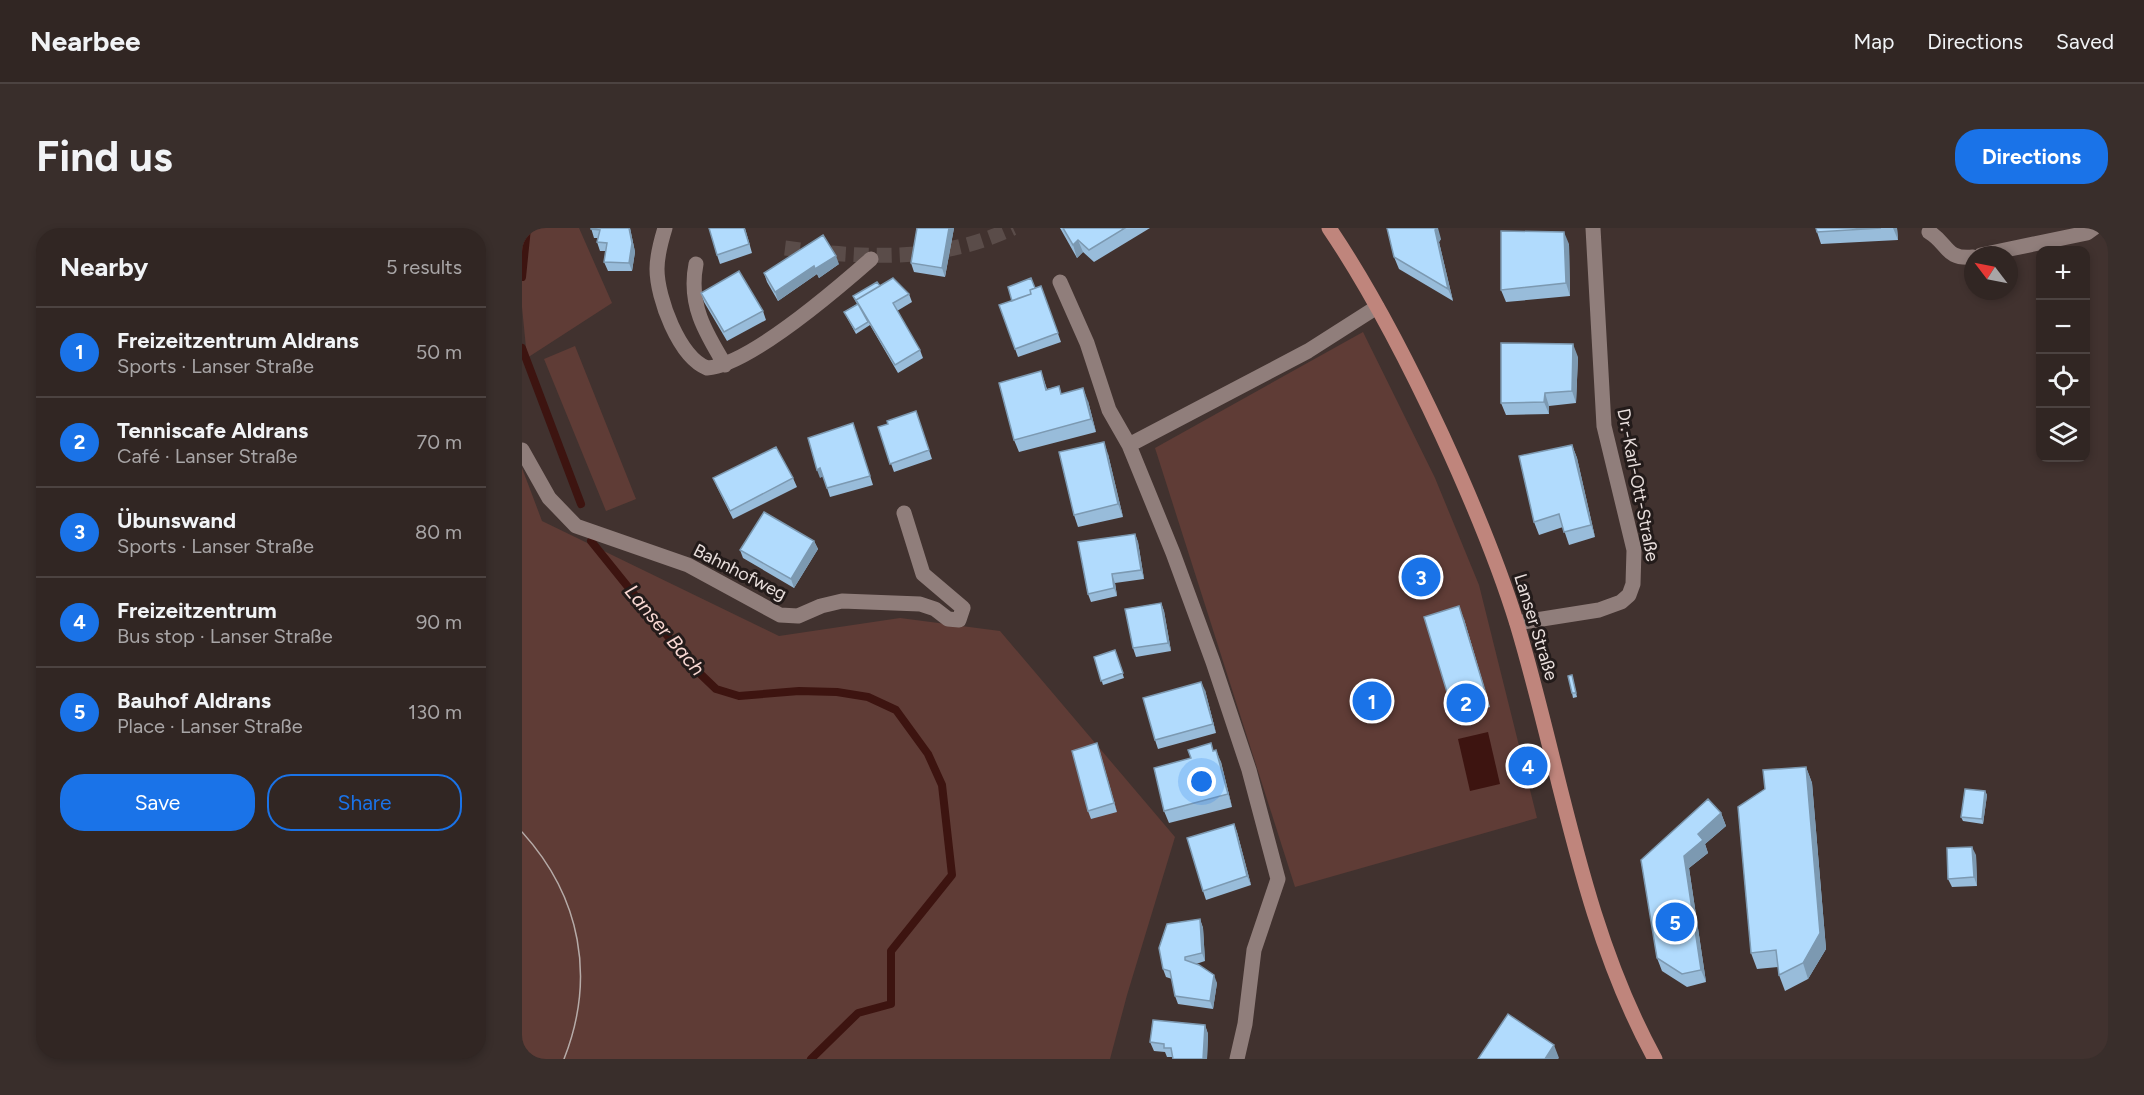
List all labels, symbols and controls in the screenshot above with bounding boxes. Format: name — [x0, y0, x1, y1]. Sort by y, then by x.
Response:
text: Nearbee — [30, 24, 140, 58]
text: Map — [1853, 29, 1894, 54]
text: Directions — [1927, 29, 2023, 54]
text: Saved — [2056, 29, 2114, 54]
button: Directions — [1955, 129, 2108, 184]
text: Find us — [36, 131, 173, 182]
north arrow — [1964, 246, 2018, 300]
map controls — [2036, 246, 2090, 462]
button: + — [2036, 246, 2090, 300]
text: Nearby — [60, 251, 148, 283]
text: 5 results — [386, 255, 462, 279]
button: − — [2036, 300, 2090, 354]
text: Freizeitzentrum Aldrans — [117, 327, 359, 354]
text: 1 — [75, 340, 84, 364]
text: 50 m — [416, 340, 462, 364]
text: Sports · Lanser Straße — [117, 354, 314, 378]
button: locate — [2036, 354, 2090, 408]
street label: Dr.-Karl-Ott-Straße — [1612, 407, 1664, 564]
button: layers — [2036, 408, 2090, 462]
text: Tenniscafe Aldrans — [117, 417, 308, 444]
text: 2 — [74, 430, 85, 454]
text: 70 m — [416, 430, 462, 454]
text: Café · Lanser Straße — [117, 444, 298, 468]
text: Übunswand — [117, 507, 236, 534]
text: 3 — [74, 520, 85, 544]
text: 80 m — [415, 520, 462, 544]
text: Sports · Lanser Straße — [117, 534, 314, 558]
street label: Bahnhofweg — [690, 539, 790, 605]
pin: 3 — [1402, 554, 1440, 600]
street label: Lanser Straße — [1509, 571, 1563, 683]
water label: Lanser Bach — [620, 580, 710, 680]
text: Freizeitzentrum — [117, 597, 277, 624]
text: 4 — [73, 610, 86, 634]
text: 90 m — [416, 610, 462, 634]
text: Bus stop · Lanser Straße — [117, 624, 333, 648]
pin: 1 — [1352, 678, 1392, 724]
pin: 2 — [1446, 680, 1486, 726]
text: Bauhof Aldrans — [117, 687, 271, 714]
text: 5 — [74, 700, 85, 724]
text: 130 m — [408, 700, 462, 724]
text: Place · Lanser Straße — [117, 714, 303, 738]
pin: 4 — [1508, 744, 1548, 788]
your location — [1187, 767, 1216, 796]
button: Save — [60, 774, 255, 831]
button: Share — [267, 774, 462, 831]
pin: 5 — [1656, 900, 1694, 944]

